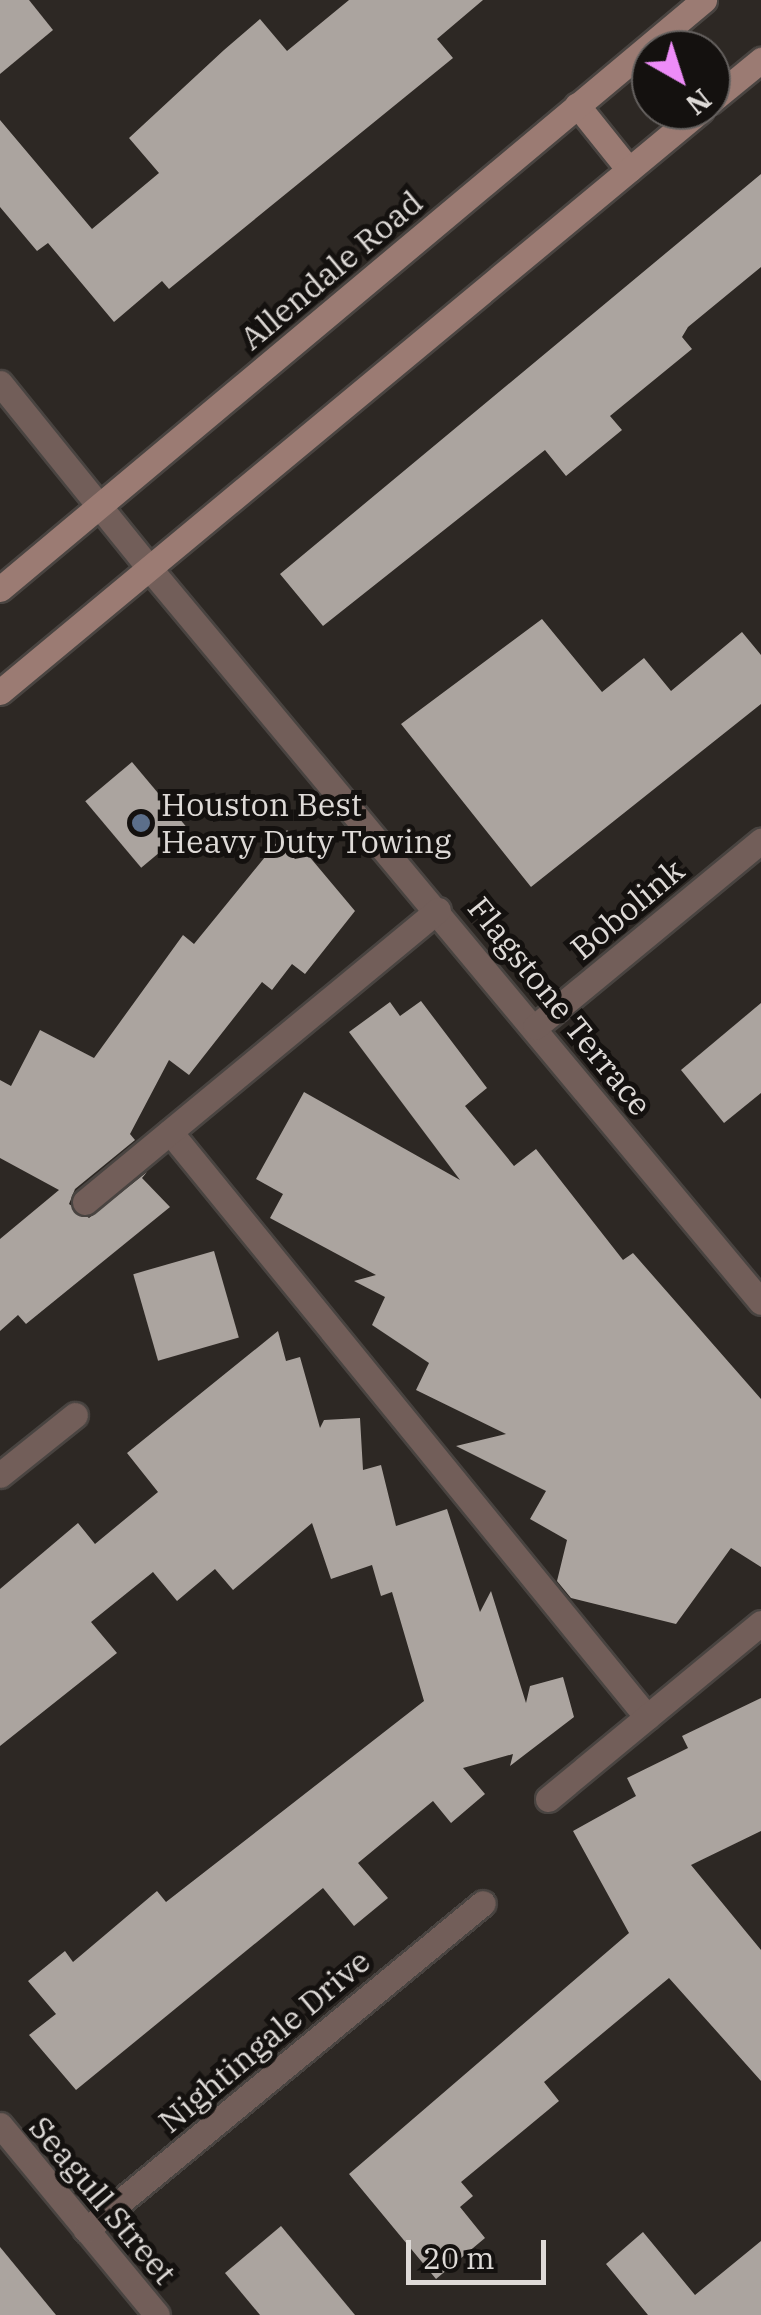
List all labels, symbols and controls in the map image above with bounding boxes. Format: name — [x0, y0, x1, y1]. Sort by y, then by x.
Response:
north arrow — [631, 30, 731, 130]
text: N — [679, 81, 719, 123]
street label: Allendale Road — [232, 183, 430, 357]
place label: Houston Best Heavy Duty Towing — [161, 786, 451, 861]
marker: Houston Best Heavy Duty Towing — [130, 812, 152, 834]
street label: Bobolink — [563, 851, 691, 967]
street label: Flagstone Terrace — [460, 889, 660, 1123]
street label: Nightingale Drive — [151, 1941, 377, 2141]
street label: Seagull Street — [22, 2108, 184, 2292]
scale bar — [411, 2220, 551, 2282]
text: 20 m — [423, 2238, 495, 2277]

